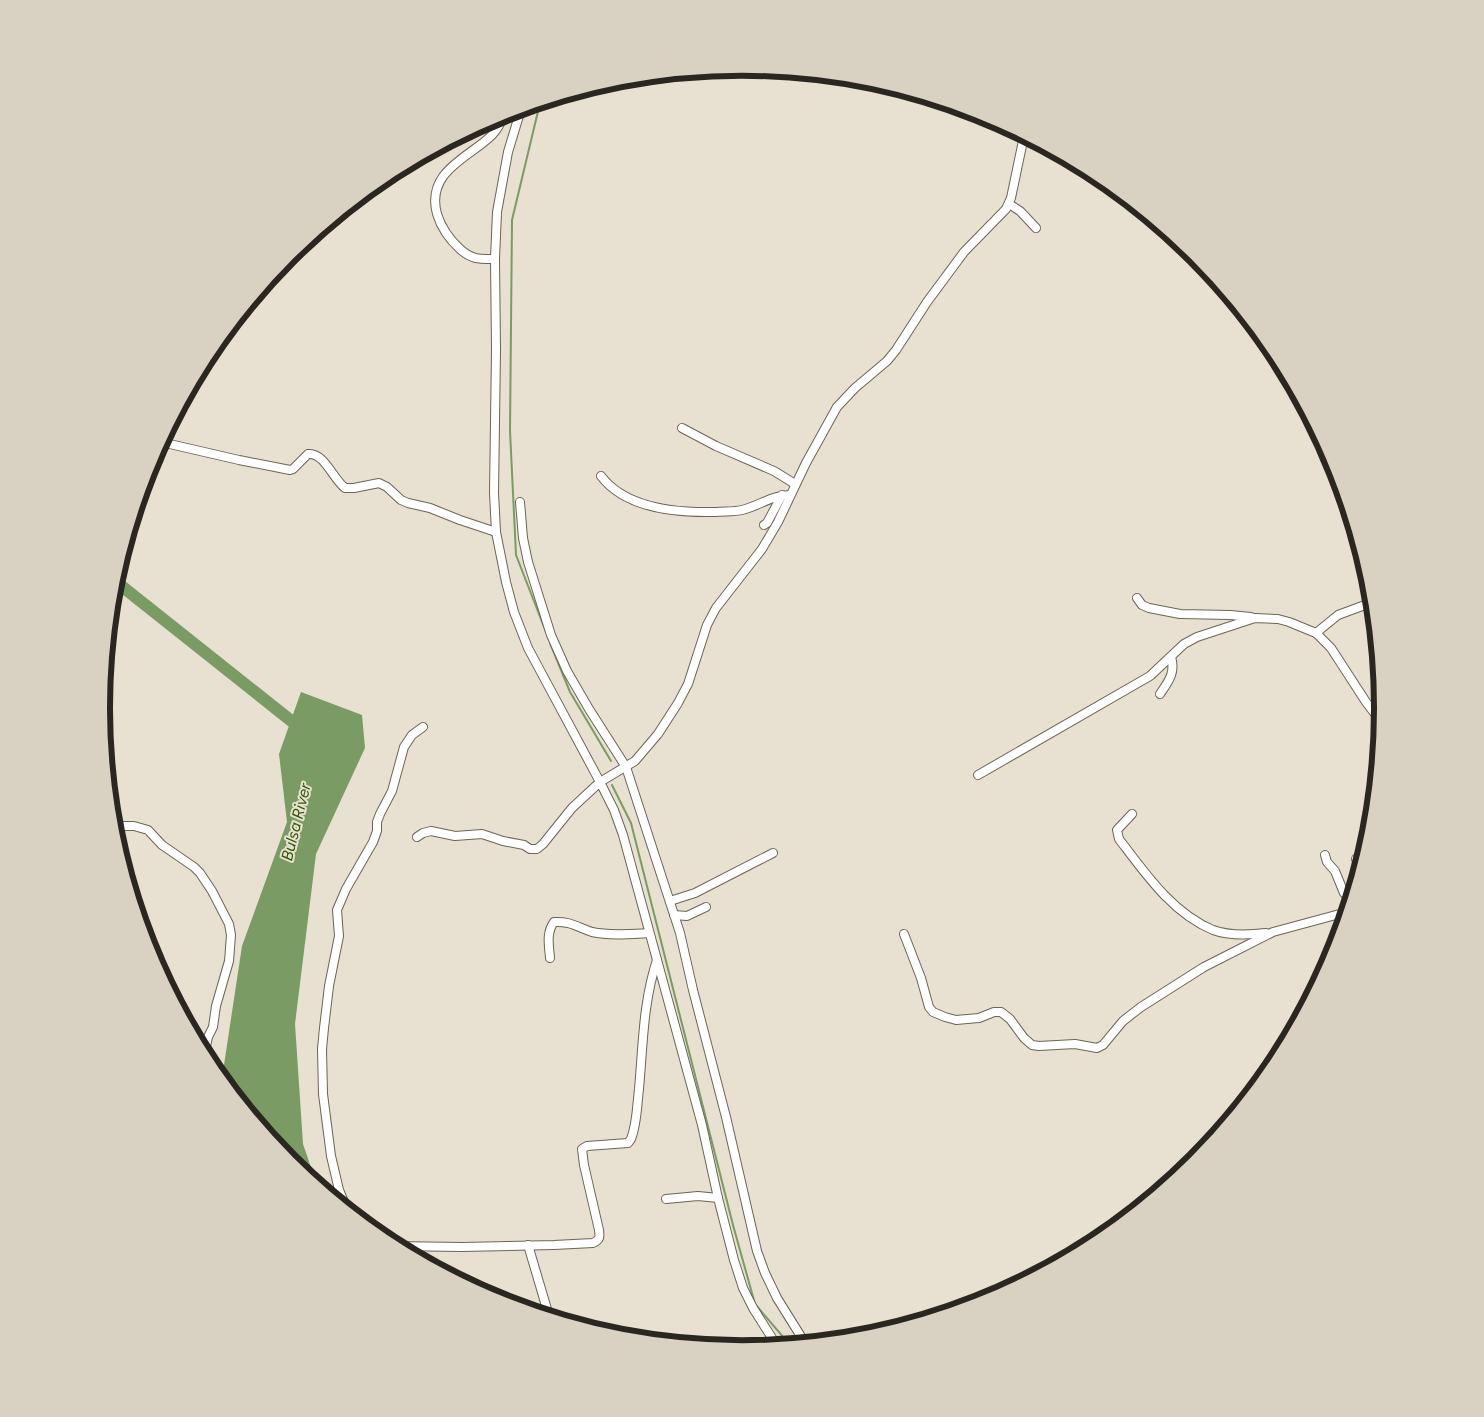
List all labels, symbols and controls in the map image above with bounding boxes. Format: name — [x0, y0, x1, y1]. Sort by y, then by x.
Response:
water label: Bulsa River — [277, 781, 315, 863]

